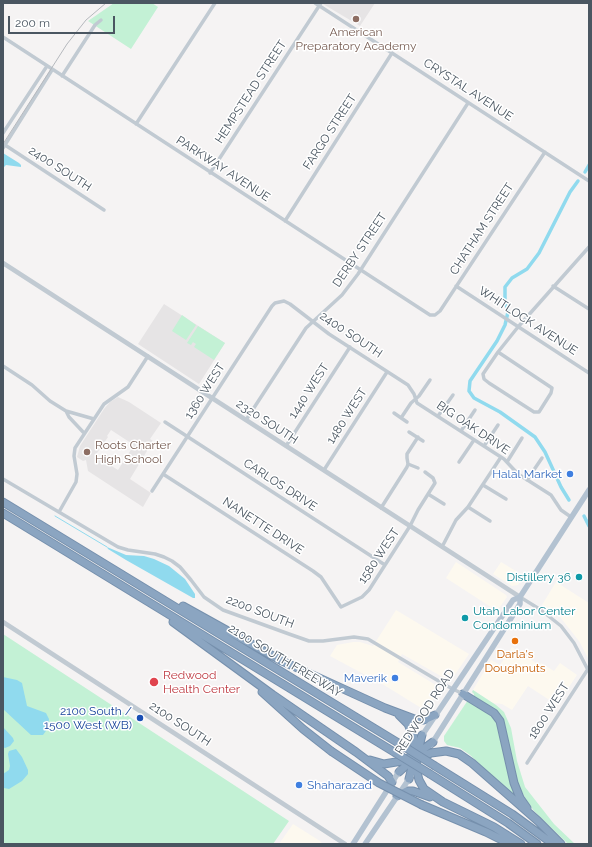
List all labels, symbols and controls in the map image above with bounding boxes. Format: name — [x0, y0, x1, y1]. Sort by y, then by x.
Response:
scale bar — [10, 8, 117, 34]
marker: American Preparatory Academy — [351, 14, 361, 24]
text: 200 m — [15, 16, 50, 30]
place label: American Preparatory Academy — [296, 25, 416, 53]
street label: HEMPSTEAD STREET — [212, 38, 290, 146]
street label: CRYSTAL AVENUE — [421, 56, 515, 124]
street label: FARGO STREET — [300, 91, 360, 173]
street label: PARKWAY AVENUE — [173, 133, 273, 205]
street label: 2400 SOUTH — [26, 143, 94, 195]
street label: CHATHAM STREET — [447, 180, 517, 278]
street label: DERBY STREET — [330, 210, 390, 290]
street label: WHITLOCK AVENUE — [476, 284, 580, 358]
street label: 2400 SOUTH — [317, 309, 385, 361]
street label: 1360 WEST — [182, 360, 228, 422]
street label: 1440 WEST — [286, 361, 332, 421]
street label: 1480 WEST — [324, 385, 370, 447]
street label: 2320 SOUTH — [233, 397, 301, 447]
street label: BIG OAK DRIVE — [434, 398, 512, 458]
place label: Roots Charter High School — [95, 438, 171, 466]
marker: Roots Charter High School — [82, 447, 92, 457]
street label: CARLOS DRIVE — [240, 456, 320, 514]
place label: Halal Market — [492, 467, 562, 481]
marker: Halal Market — [565, 469, 575, 479]
street label: NANETTE DRIVE — [220, 494, 306, 558]
street label: 1580 WEST — [355, 526, 403, 586]
place label: Distillery 36 — [506, 570, 571, 584]
marker: Distillery 36 — [574, 572, 584, 582]
street label: 2200 SOUTH — [224, 592, 296, 632]
place label: Utah Labor Center Condominium — [473, 604, 575, 632]
marker: Utah Labor Center Condominium — [460, 613, 470, 623]
street label: 2100 SOUTH FREEWAY — [226, 621, 344, 701]
marker: Darla's Doughnuts — [510, 636, 520, 646]
place label: Darla's Doughnuts — [484, 647, 546, 675]
street label: REDWOOD ROAD — [392, 667, 458, 757]
place label: Redwood Health Center — [163, 668, 240, 696]
place label: Maverik — [344, 671, 387, 685]
marker: Maverik — [390, 673, 400, 683]
marker: Redwood Health Center — [148, 676, 160, 688]
street label: 1800 WEST — [525, 680, 573, 742]
street label: 2100 SOUTH — [146, 699, 214, 749]
place label: 2100 South / 1500 West (WB) — [44, 704, 132, 732]
marker: 2100 South / 1500 West (WB) — [135, 713, 145, 723]
place label: Shaharazad — [307, 778, 372, 792]
marker: Shaharazad — [294, 780, 304, 790]

